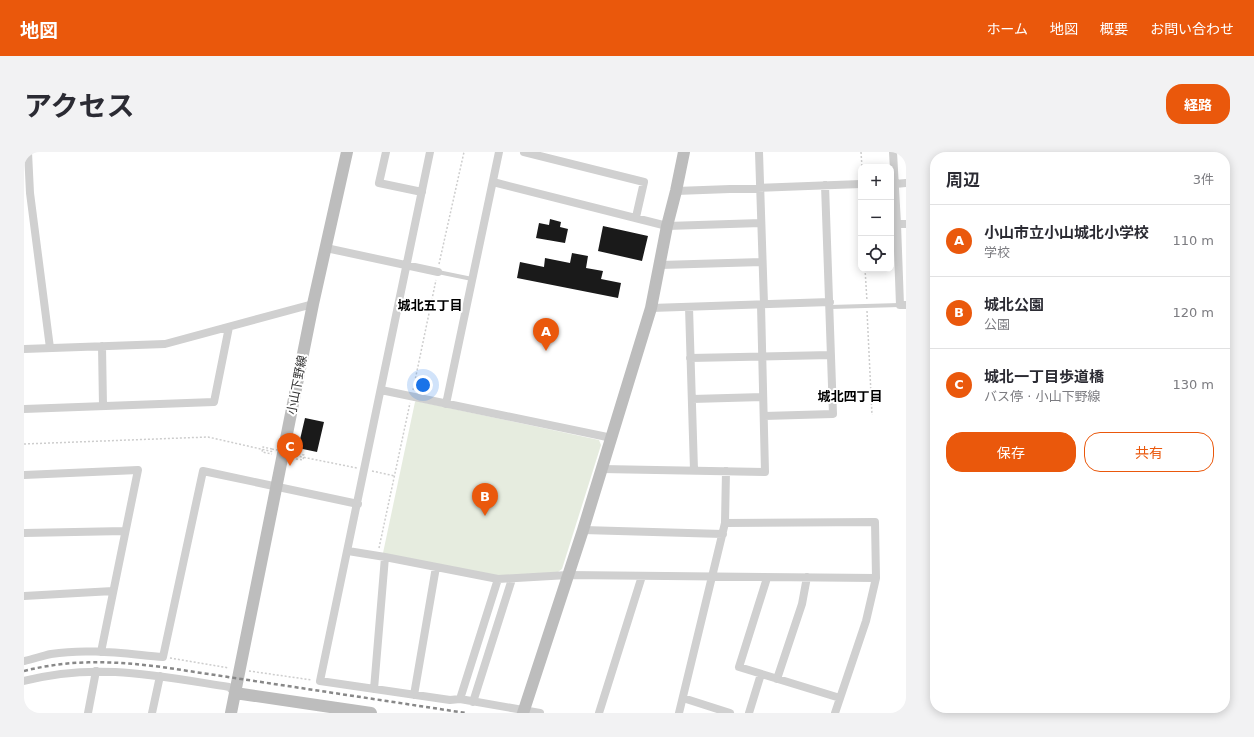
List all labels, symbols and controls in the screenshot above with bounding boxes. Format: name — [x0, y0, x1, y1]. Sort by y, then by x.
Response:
text: 地図 — [20, 19, 58, 41]
text: ホーム — [986, 21, 1028, 37]
text: 地図 — [1050, 21, 1078, 37]
text: 概要 — [1100, 21, 1128, 37]
text: お問い合わせ — [1150, 21, 1234, 37]
button: 経路 — [1166, 84, 1230, 124]
text: アクセス — [24, 90, 135, 123]
map controls — [858, 164, 894, 272]
button: + — [858, 164, 894, 200]
text: 周辺 — [946, 170, 980, 190]
text: 3件 — [1193, 172, 1214, 187]
button: − — [858, 200, 894, 236]
text: 小山市立小山城北小学校 — [984, 224, 1149, 242]
text: A — [954, 233, 964, 248]
text: 110 m — [1172, 233, 1214, 248]
button: locate — [858, 236, 894, 272]
text: 学校 — [984, 245, 1010, 260]
text: 城北公園 — [984, 296, 1044, 314]
district label: 城北五丁目 — [397, 298, 463, 313]
text: B — [954, 305, 964, 320]
text: 120 m — [1172, 305, 1214, 320]
text: 公園 — [984, 317, 1010, 332]
pin: A — [533, 318, 559, 351]
street label: 小山下野線 — [284, 354, 310, 416]
text: 城北一丁目歩道橋 — [984, 368, 1104, 386]
your location — [413, 375, 433, 395]
text: C — [954, 377, 964, 392]
text: 130 m — [1172, 377, 1214, 392]
district label: 城北四丁目 — [817, 389, 883, 404]
text: バス停 · 小山下野線 — [984, 389, 1100, 404]
button: 保存 — [946, 432, 1076, 472]
button: 共有 — [1084, 432, 1214, 472]
pin: C — [277, 433, 303, 466]
pin: B — [472, 483, 498, 516]

